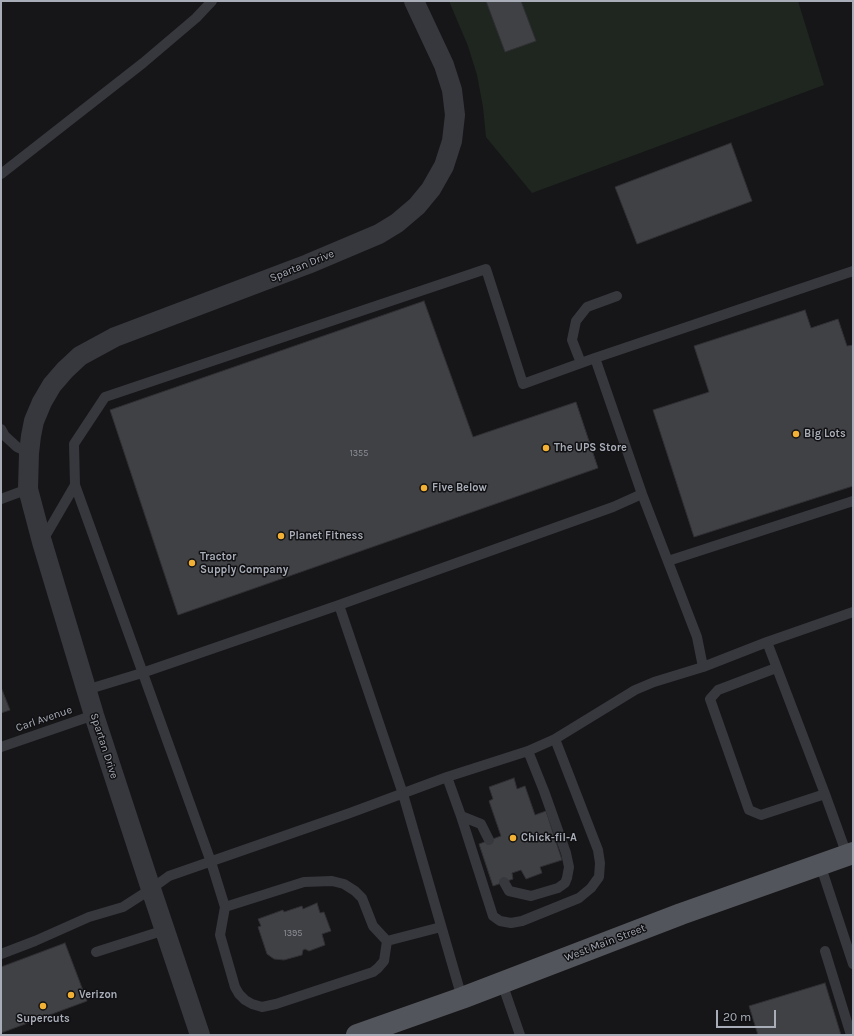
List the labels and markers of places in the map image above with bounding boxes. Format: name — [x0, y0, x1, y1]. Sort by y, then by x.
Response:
place label: Big Lots — [804, 427, 846, 441]
marker: Big Lots — [791, 429, 801, 439]
place label: The UPS Store — [554, 441, 627, 455]
marker: The UPS Store — [541, 443, 551, 453]
place label: Five Below — [432, 481, 487, 495]
marker: Five Below — [419, 483, 429, 493]
place label: Planet Fitness — [289, 529, 363, 543]
marker: Planet Fitness — [276, 531, 286, 541]
place label: Tractor Supply Company — [200, 550, 288, 576]
marker: Tractor Supply Company — [187, 558, 197, 568]
place label: Chick-fil-A — [521, 831, 577, 845]
marker: Chick-fil-A — [508, 833, 518, 843]
place label: Verizon — [79, 988, 117, 1002]
marker: Verizon — [66, 990, 76, 1000]
marker: Supercuts — [38, 1001, 48, 1011]
place label: Supercuts — [16, 1012, 70, 1026]

